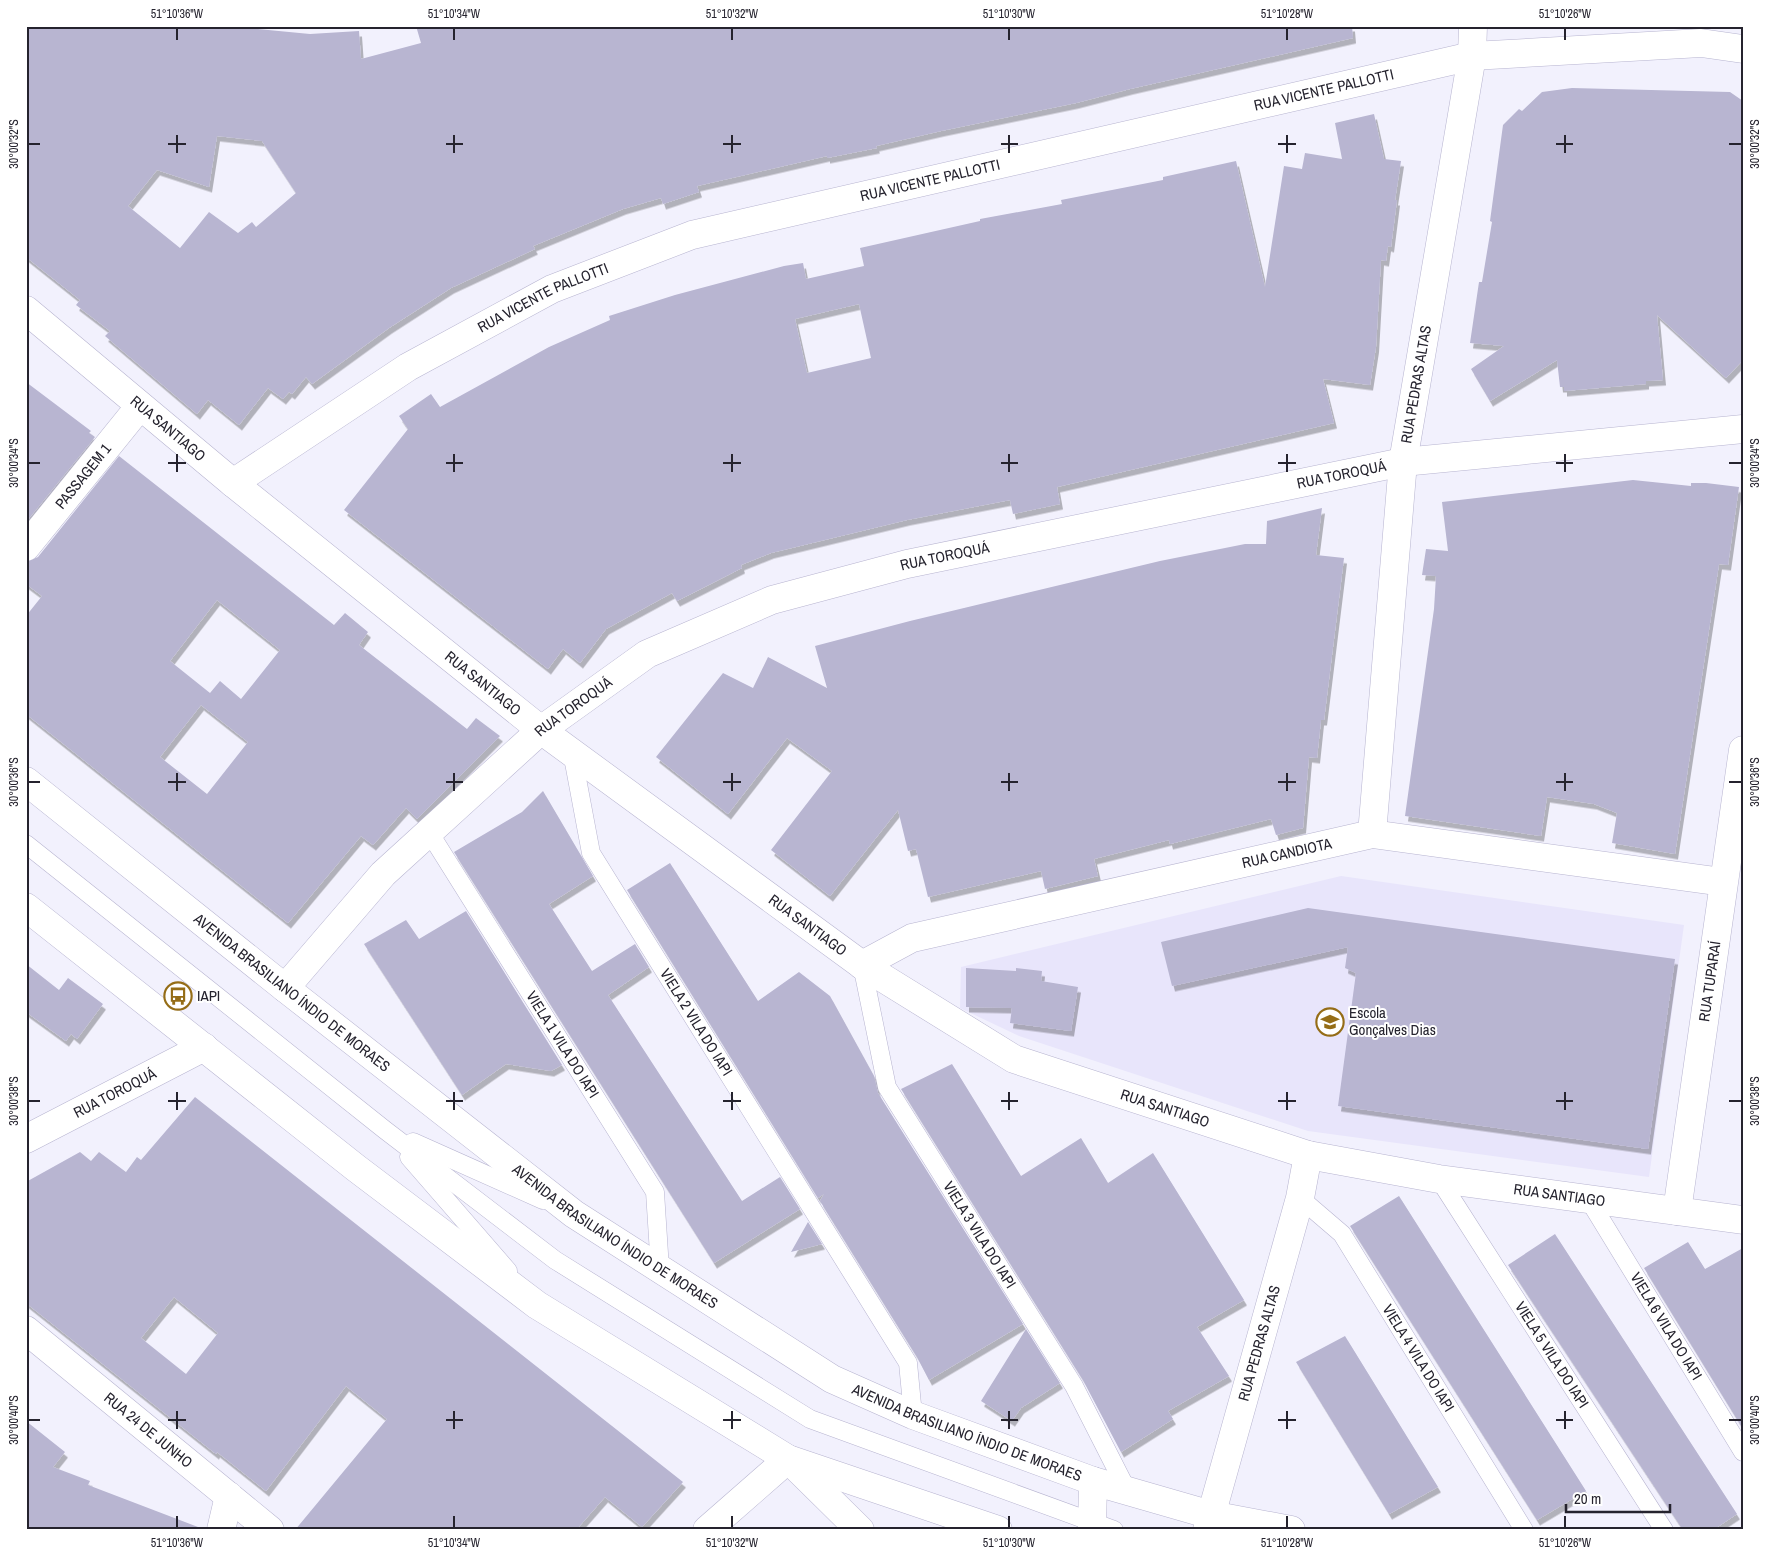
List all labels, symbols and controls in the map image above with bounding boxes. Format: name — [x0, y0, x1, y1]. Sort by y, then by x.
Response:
text: 51°10'36"W — [151, 6, 204, 22]
text: 51°10'34"W — [428, 6, 481, 22]
text: 51°10'32"W — [706, 6, 759, 22]
text: 51°10'30"W — [983, 6, 1036, 22]
text: 51°10'28"W — [1261, 6, 1314, 22]
text: 51°10'26"W — [1539, 6, 1592, 22]
street label: RUA VICENTE PALLOTTI — [1252, 63, 1396, 116]
text: 30°00'32"S — [6, 119, 22, 169]
text: 30°00'32"S — [1747, 119, 1763, 169]
street label: RUA VICENTE PALLOTTI — [858, 154, 1002, 206]
street label: RUA VICENTE PALLOTTI — [474, 257, 611, 337]
street label: RUA PEDRAS ALTAS — [1395, 324, 1436, 445]
street label: RUA SANTIAGO — [126, 391, 210, 466]
text: 30°00'34"S — [6, 438, 22, 488]
text: 30°00'34"S — [1747, 438, 1763, 488]
street label: PASSAGEM 1 — [50, 439, 116, 513]
street label: RUA TOROQUÁ — [1295, 455, 1389, 494]
street label: RUA TOROQUÁ — [898, 536, 992, 575]
street label: RUA SANTIAGO — [441, 646, 526, 720]
street label: RUA TOROQUÁ — [530, 671, 617, 741]
text: 30°00'36"S — [6, 757, 22, 807]
text: 30°00'36"S — [1747, 757, 1763, 807]
street label: RUA CANDIOTA — [1240, 832, 1334, 873]
street label: RUA SANTIAGO — [764, 889, 851, 961]
street label: AVENIDA BRASILIANO ÍNDIO DE MORAES — [189, 908, 395, 1076]
street label: RUA TUPARAÍ — [1693, 939, 1726, 1023]
street label: VIELA 2 VILA DO IAPI — [655, 964, 738, 1080]
bus stop icon: IAPI — [163, 981, 193, 1011]
place label: IAPI — [197, 985, 220, 1006]
street label: VIELA 1 VILA DO IAPI — [521, 987, 604, 1102]
place label: Escola Gonçalves Dias — [1349, 1002, 1436, 1040]
school or university icon: Escola Gonçalves Dias — [1315, 1007, 1345, 1037]
street label: RUA TOROQUÁ — [70, 1062, 160, 1123]
text: 30°00'38"S — [6, 1076, 22, 1126]
text: 30°00'38"S — [1747, 1076, 1763, 1126]
street label: RUA SANTIAGO — [1118, 1084, 1212, 1132]
street label: AVENIDA BRASILIANO ÍNDIO DE MORAES — [507, 1158, 722, 1313]
street label: VIELA 3 VILA DO IAPI — [939, 1177, 1021, 1292]
street label: RUA SANTIAGO — [1512, 1178, 1607, 1211]
street label: VIELA 6 VILA DO IAPI — [1626, 1268, 1708, 1384]
street label: RUA PEDRAS ALTAS — [1233, 1283, 1285, 1403]
street label: VIELA 5 VILA DO IAPI — [1510, 1297, 1594, 1412]
street label: VIELA 4 VILA DO IAPI — [1378, 1300, 1460, 1416]
street label: AVENIDA BRASILIANO ÍNDIO DE MORAES — [848, 1378, 1085, 1486]
street label: RUA 24 DE JUNHO — [100, 1387, 197, 1472]
text: 30°00'40"S — [6, 1395, 22, 1445]
text: 30°00'40"S — [1747, 1395, 1763, 1445]
scale bar — [1566, 1481, 1670, 1513]
text: 20 m — [1574, 1488, 1601, 1509]
text: 51°10'36"W — [151, 1535, 204, 1551]
text: 51°10'34"W — [428, 1535, 481, 1551]
text: 51°10'32"W — [706, 1535, 759, 1551]
text: 51°10'30"W — [983, 1535, 1036, 1551]
text: 51°10'28"W — [1261, 1535, 1314, 1551]
text: 51°10'26"W — [1539, 1535, 1592, 1551]

